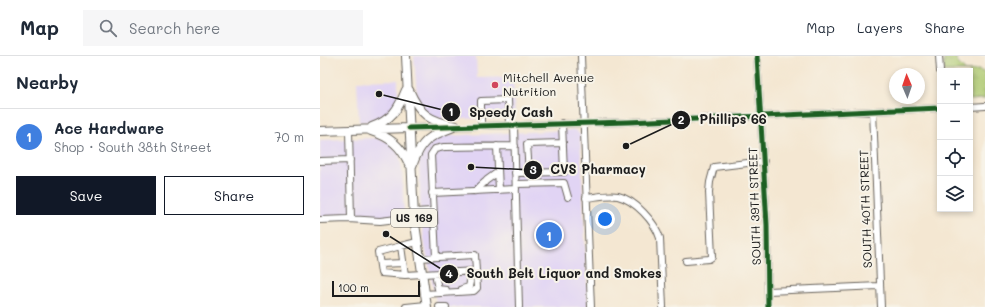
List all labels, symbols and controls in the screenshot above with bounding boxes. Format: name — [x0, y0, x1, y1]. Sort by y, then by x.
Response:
search box — [83, 10, 363, 46]
text: Map — [20, 15, 59, 40]
icon: search — [97, 17, 119, 39]
text: Search here — [129, 18, 220, 38]
text: Map — [806, 18, 835, 37]
text: Layers — [857, 18, 903, 37]
text: Share — [925, 18, 965, 37]
north arrow — [889, 68, 925, 104]
map controls — [937, 68, 973, 212]
button: + — [937, 68, 973, 104]
place label: Mitchell Avenue Nutrition — [503, 69, 594, 99]
text: Nearby — [16, 71, 78, 93]
marker: Mitchell Avenue Nutrition — [490, 80, 500, 90]
callout: Speedy Cash — [441, 99, 561, 124]
text: 1 — [448, 103, 454, 119]
text: Speedy Cash — [469, 103, 553, 121]
button: − — [937, 104, 973, 140]
callout: Phillips 66 — [671, 107, 775, 132]
text: Phillips 66 — [699, 110, 767, 127]
text: 2 — [678, 111, 685, 127]
text: Ace Hardware — [54, 118, 164, 138]
text: 1 — [26, 128, 32, 145]
text: 70 m — [274, 128, 304, 145]
text: Shop · South 38th Street — [54, 138, 212, 155]
button: locate — [937, 140, 973, 176]
street label: SOUTH 39TH STREET — [744, 146, 764, 265]
street label: SOUTH 40TH STREET — [855, 149, 875, 269]
callout: CVS Pharmacy — [523, 157, 654, 182]
text: CVS Pharmacy — [550, 160, 646, 178]
text: 3 — [529, 161, 537, 177]
button: Save — [16, 176, 156, 215]
button: Share — [164, 176, 304, 215]
button: layers — [937, 176, 973, 212]
road number: US 169 — [391, 209, 437, 227]
your location — [595, 209, 615, 229]
pin: 1 — [536, 220, 562, 250]
callout: South Belt Liquor and Smokes — [439, 261, 670, 286]
text: South Belt Liquor and Smokes — [466, 264, 662, 281]
text: 4 — [445, 265, 453, 281]
scale bar — [332, 279, 420, 298]
text: 100 m — [338, 280, 369, 295]

